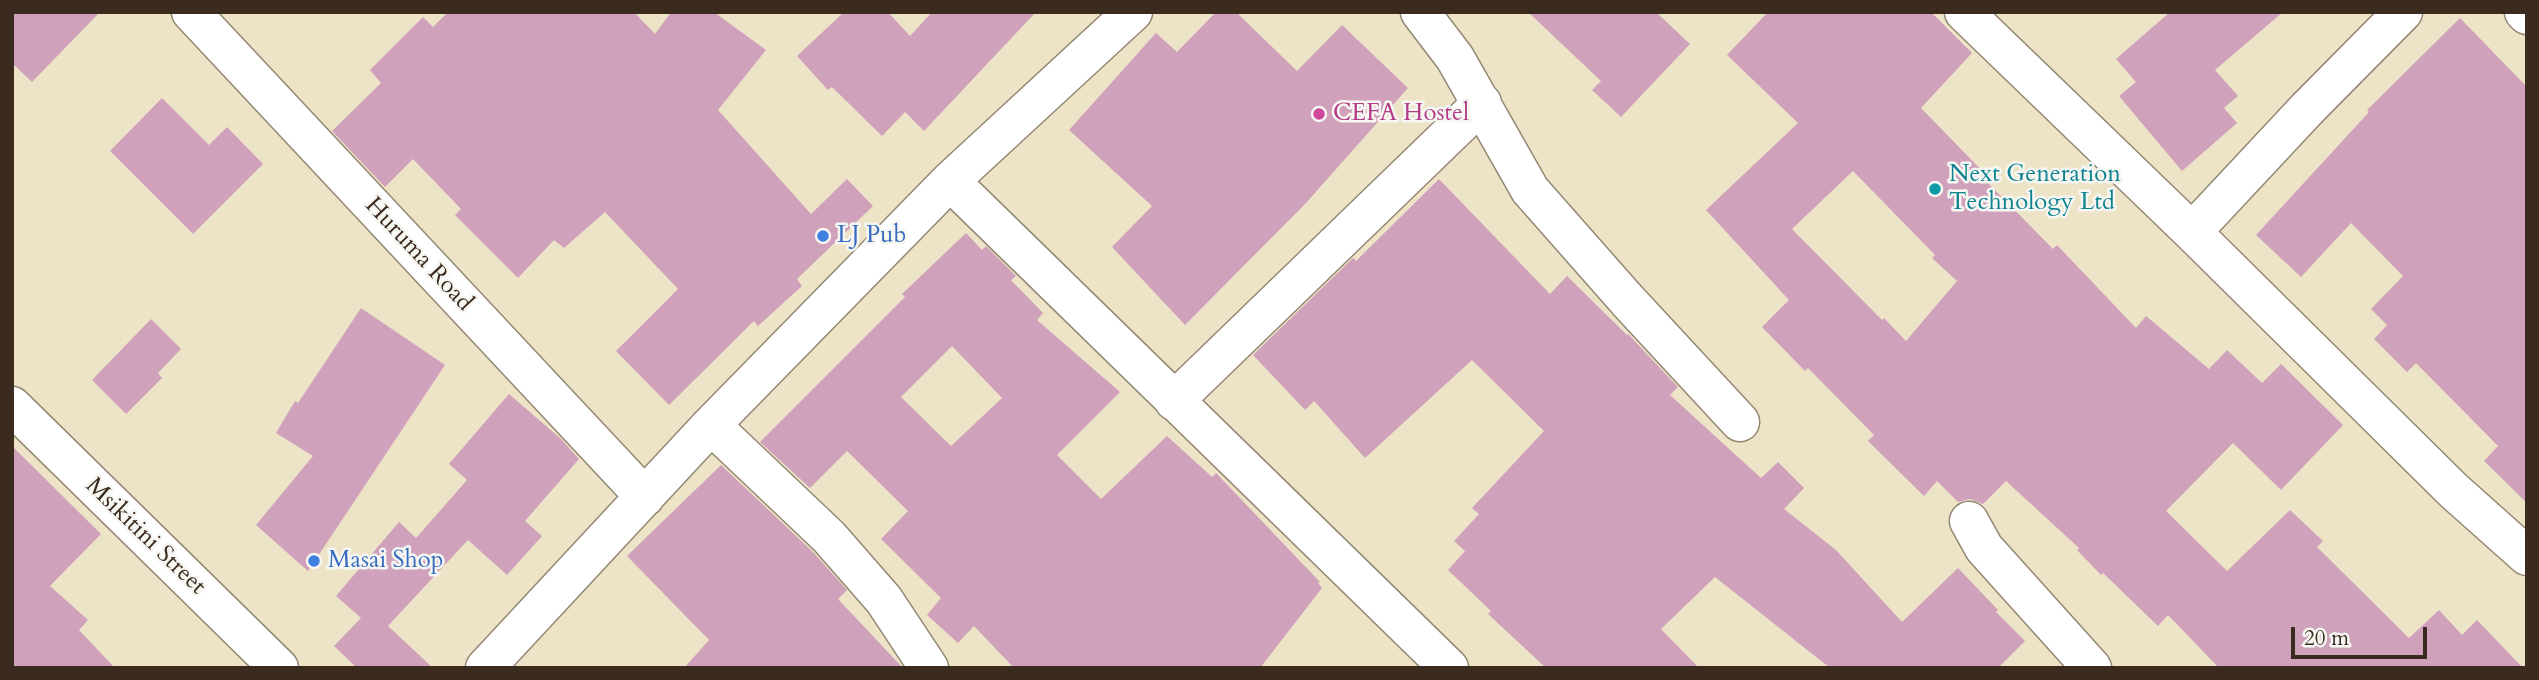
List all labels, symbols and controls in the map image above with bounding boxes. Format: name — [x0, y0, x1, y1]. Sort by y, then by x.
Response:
place label: CEFA Hostel — [1333, 100, 1469, 128]
marker: CEFA Hostel — [1311, 106, 1327, 122]
place label: Next Generation Technology Ltd — [1949, 161, 2121, 217]
marker: Next Generation Technology Ltd — [1927, 181, 1943, 197]
street label: Huruma Road — [358, 192, 478, 318]
place label: LJ Pub — [837, 222, 906, 250]
marker: LJ Pub — [815, 228, 831, 244]
street label: Msikitini Street — [79, 472, 211, 602]
place label: Masai Shop — [328, 547, 444, 575]
marker: Masai Shop — [306, 553, 322, 569]
scale bar — [2294, 614, 2430, 658]
text: 20 m — [2304, 624, 2349, 653]

